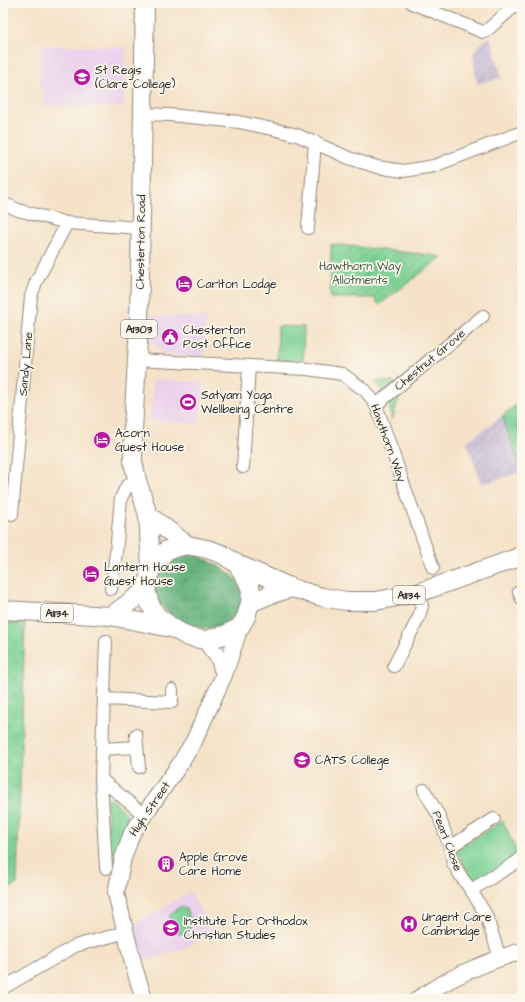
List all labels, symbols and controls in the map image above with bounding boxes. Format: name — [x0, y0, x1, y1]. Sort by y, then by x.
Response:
place label: St Regis (Clare College) — [95, 62, 175, 94]
school or university icon: St Regis (Clare College) — [72, 67, 92, 87]
street label: Chesterton Road — [132, 194, 150, 290]
park label: Hawthorn Way Allotments — [319, 258, 401, 289]
hotel icon: Carlton Lodge — [174, 274, 194, 294]
place label: Carlton Lodge — [197, 276, 277, 294]
road number: A1303 — [121, 320, 157, 338]
place label: Chesterton Post Office — [183, 322, 252, 353]
street label: Chestnut Grove — [391, 325, 470, 395]
public building icon: Chesterton Post Office — [160, 327, 180, 347]
street label: Sandy Lane — [15, 331, 38, 397]
place label: Satyam Yoga Wellbeing Centre — [201, 387, 294, 419]
sports icon: Satyam Yoga Wellbeing Centre — [178, 392, 198, 412]
street label: Hawthorn Way — [365, 402, 410, 485]
place label: Acorn Guest House — [115, 425, 185, 456]
hotel icon: Acorn Guest House — [92, 430, 112, 450]
place label: Lantern House Guest House — [104, 559, 186, 590]
hotel icon: Lantern House Guest House — [81, 564, 101, 584]
road number: A1134 — [393, 586, 425, 604]
road number: A1134 — [41, 604, 73, 622]
school or university icon: CATS College — [292, 750, 312, 770]
place label: CATS College — [315, 752, 390, 770]
street label: High Street — [125, 778, 176, 840]
street label: Pearl Close — [428, 808, 466, 874]
place label: Apple Grove Care Home — [179, 849, 248, 880]
building icon: Apple Grove Care Home — [156, 854, 176, 874]
place label: Urgent Care Cambridge — [422, 909, 492, 941]
place label: Institute for Orthodox Christian Studies — [184, 913, 308, 944]
hospital icon: Urgent Care Cambridge — [399, 914, 419, 934]
school or university icon: Institute for Orthodox Christian Studies — [161, 918, 181, 938]

